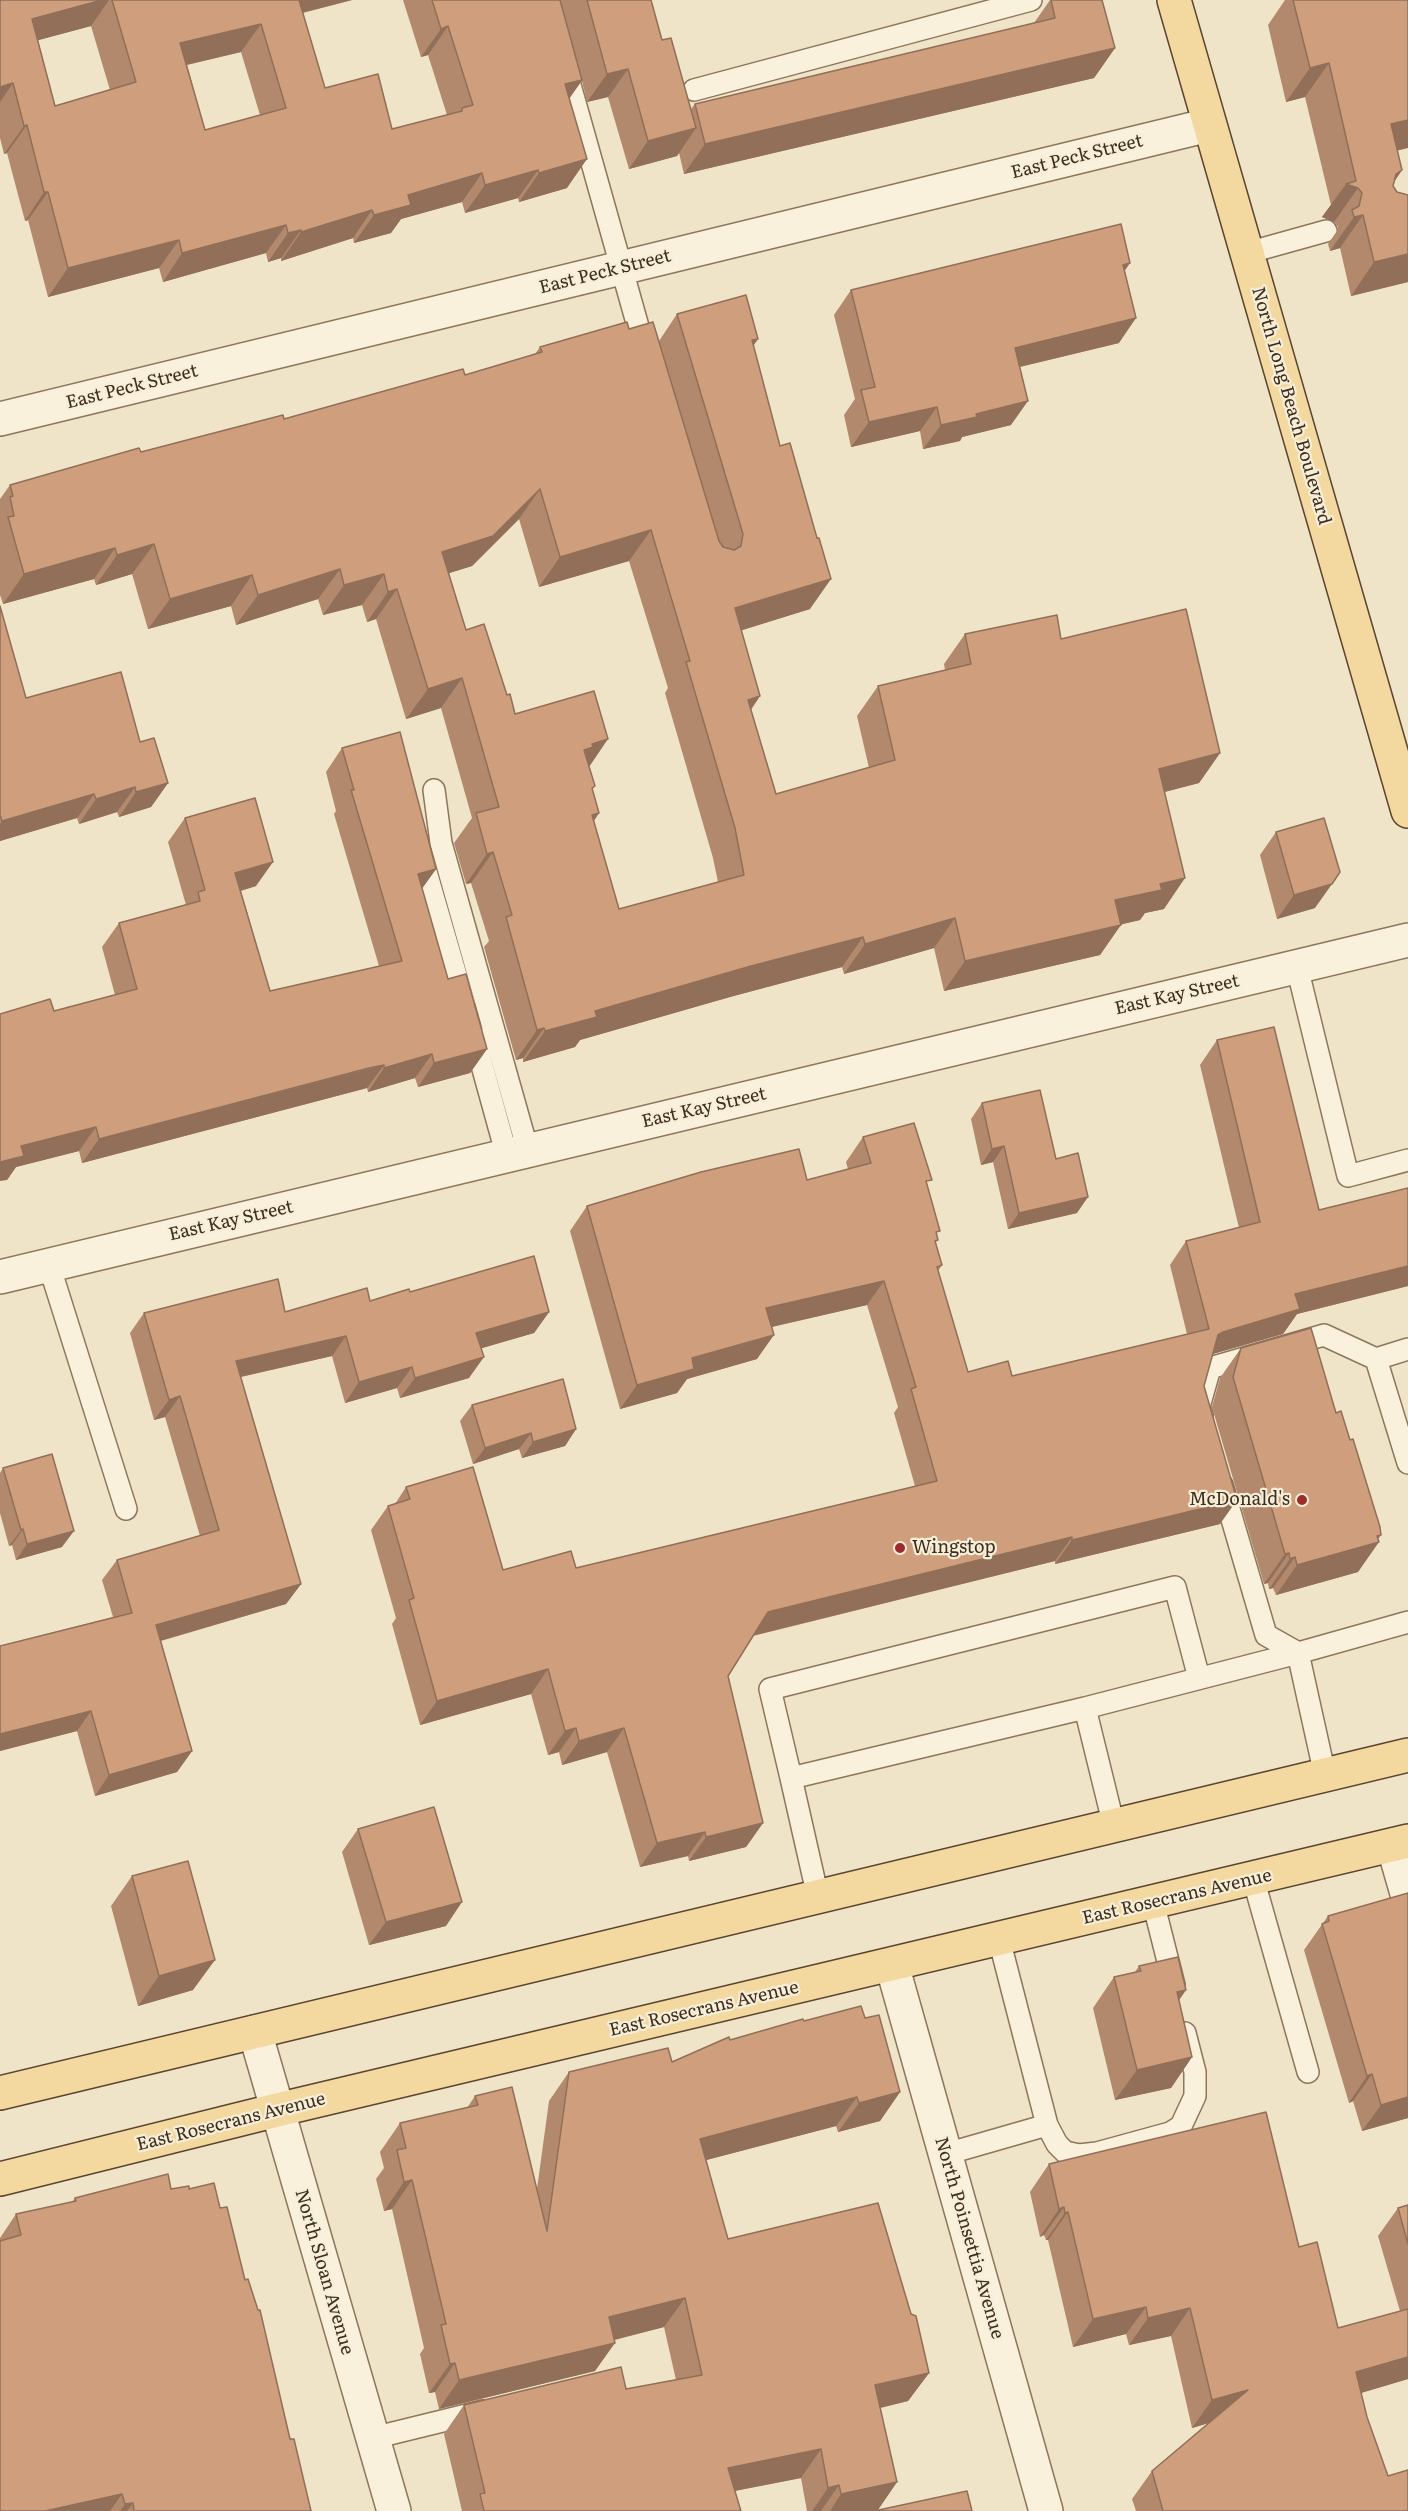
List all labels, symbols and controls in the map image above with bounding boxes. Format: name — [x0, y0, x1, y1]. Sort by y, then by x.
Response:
street label: East Peck Street — [1009, 130, 1145, 184]
street label: East Peck Street — [537, 245, 673, 299]
street label: North Long Beach Boulevard — [1247, 285, 1335, 527]
street label: East Peck Street — [64, 360, 200, 414]
street label: East Kay Street — [1113, 970, 1241, 1020]
street label: East Kay Street — [640, 1083, 768, 1133]
street label: East Kay Street — [167, 1196, 295, 1246]
place label: McDonald's — [1189, 1489, 1290, 1511]
marker: McDonald's — [1295, 1493, 1309, 1507]
place label: Wingstop — [912, 1537, 996, 1559]
marker: Wingstop — [893, 1541, 907, 1555]
street label: East Rosecrans Avenue — [1080, 1865, 1274, 1929]
street label: East Rosecrans Avenue — [607, 1977, 801, 2041]
street label: East Rosecrans Avenue — [134, 2088, 328, 2156]
street label: North Poinsettia Avenue — [930, 2134, 1008, 2342]
street label: North Sloan Avenue — [290, 2187, 358, 2357]

